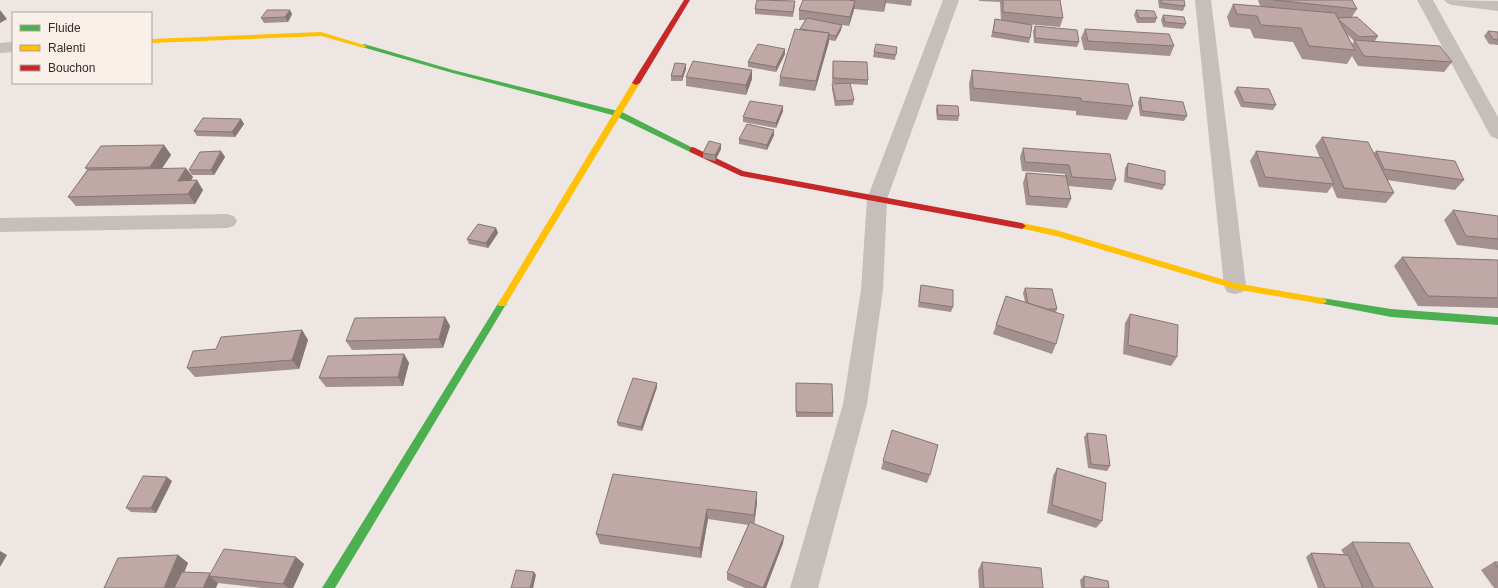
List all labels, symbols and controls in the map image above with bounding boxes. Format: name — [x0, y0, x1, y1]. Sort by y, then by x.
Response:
legend — [12, 12, 152, 84]
text: Fluide — [48, 21, 81, 35]
text: Ralenti — [48, 41, 85, 55]
text: Bouchon — [48, 61, 95, 75]

